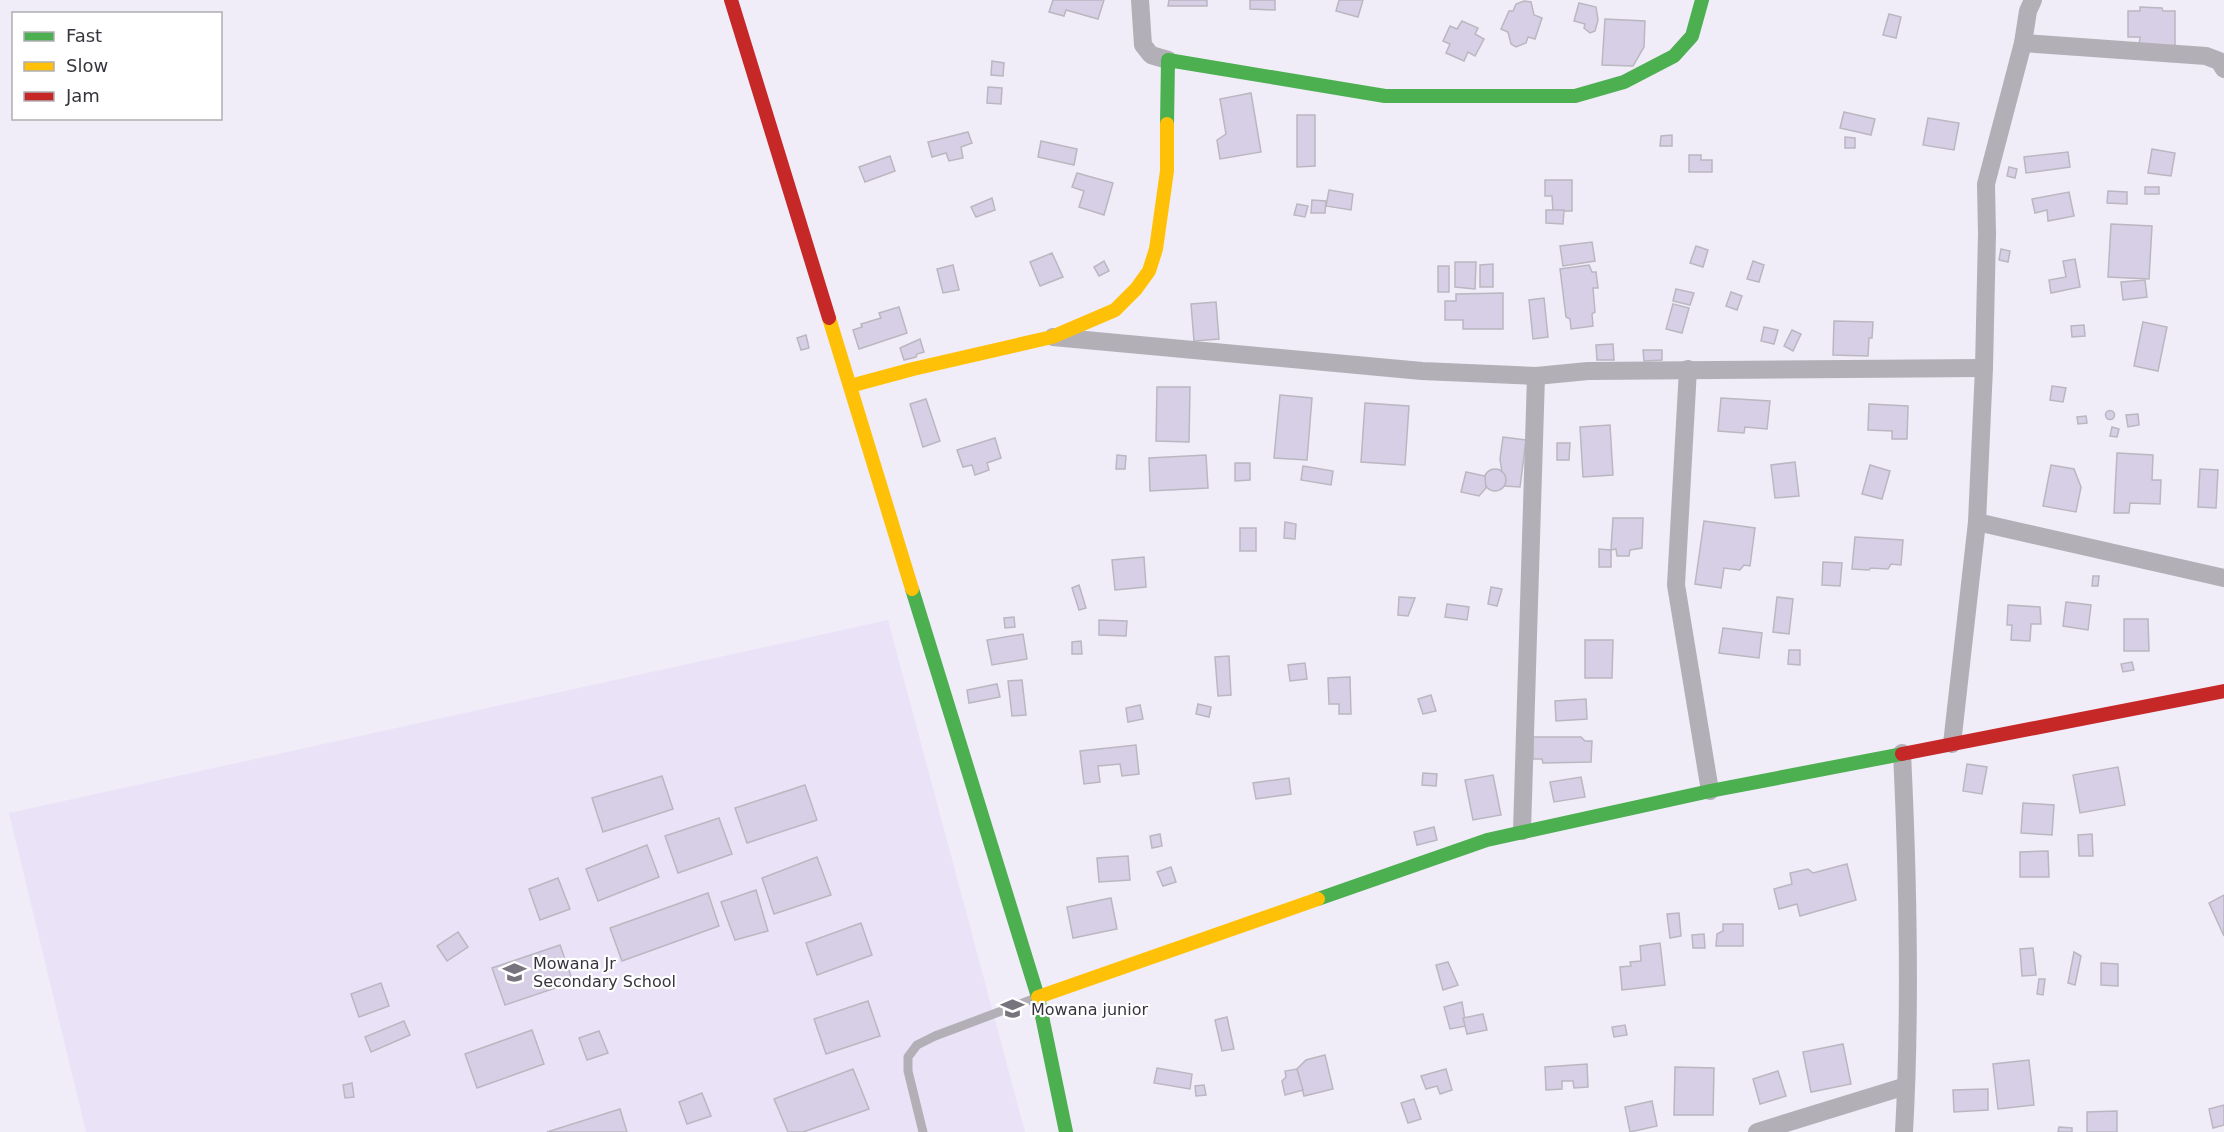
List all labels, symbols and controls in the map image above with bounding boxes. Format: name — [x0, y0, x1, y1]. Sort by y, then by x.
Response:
legend — [12, 12, 222, 120]
text: Fast — [66, 25, 102, 46]
text: Slow — [66, 55, 108, 76]
text: Jam — [65, 85, 100, 106]
place label: Mowana Jr Secondary School — [533, 954, 676, 991]
school or university icon: Mowana Jr Secondary School — [502, 959, 528, 985]
school or university icon: Mowana junior — [1000, 996, 1026, 1022]
place label: Mowana junior — [1031, 1000, 1148, 1019]

